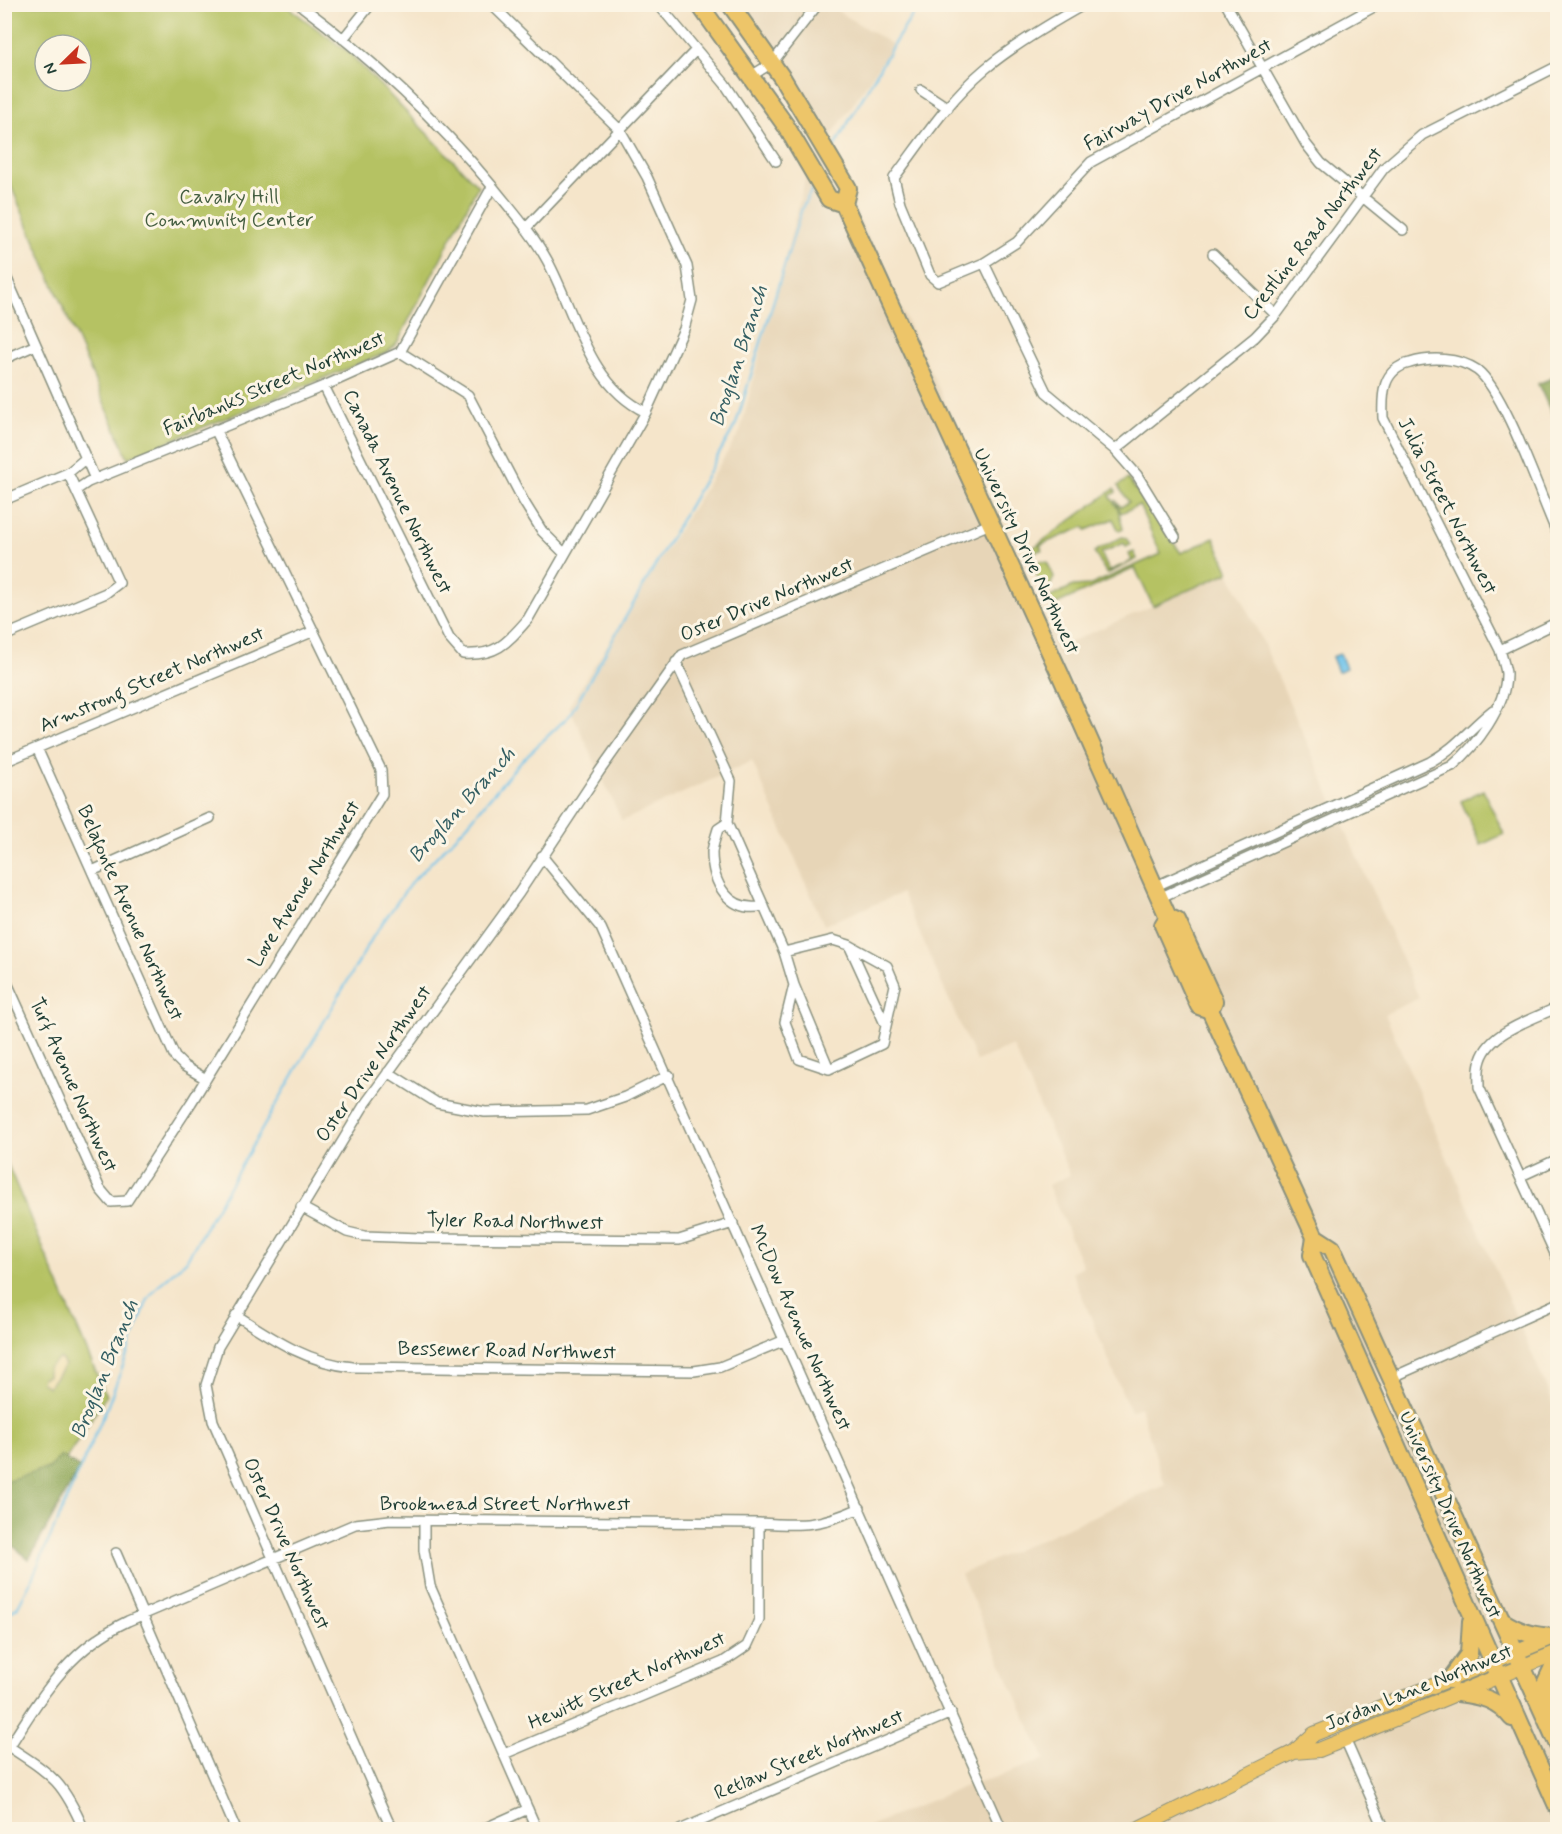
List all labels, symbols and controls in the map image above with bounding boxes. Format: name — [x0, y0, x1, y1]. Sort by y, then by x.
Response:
street label: Fairway Drive Northwest — [1079, 32, 1277, 158]
north arrow — [33, 33, 93, 93]
text: N — [39, 59, 62, 78]
street label: Crestline Road Northwest — [1237, 142, 1389, 326]
park label: Cavalry Hill Community Center — [144, 184, 314, 234]
water label: Broglan Branch — [703, 281, 775, 430]
street label: Fairbanks Street Northwest — [159, 325, 389, 443]
street label: Canada Avenue Northwest — [336, 385, 458, 599]
street label: Julia Street Northwest — [1391, 413, 1503, 599]
street label: University Drive Northwest — [966, 443, 1086, 659]
street label: Oster Drive Northwest — [676, 551, 858, 649]
street label: Armstrong Street Northwest — [35, 620, 270, 742]
water label: Broglan Branch — [402, 741, 522, 869]
street label: Love Avenue Northwest — [243, 795, 367, 973]
street label: Belafonte Avenue Northwest — [68, 801, 190, 1026]
street label: Oster Drive Northwest — [310, 980, 439, 1148]
street label: Turf Avenue Northwest — [22, 993, 124, 1177]
street label: Tyler Road Northwest — [426, 1207, 604, 1237]
street label: McDow Avenue Northwest — [742, 1221, 858, 1436]
water label: Broglan Branch — [64, 1295, 146, 1442]
street label: Bessemer Road Northwest — [397, 1336, 617, 1366]
street label: University Drive Northwest — [1392, 1407, 1508, 1623]
street label: Oster Drive Northwest — [236, 1453, 336, 1635]
street label: Brookmead Street Northwest — [380, 1491, 630, 1518]
street label: Hewitt Street Northwest — [524, 1625, 730, 1737]
street label: Jordan Lane Northwest — [1321, 1638, 1517, 1738]
street label: Retlaw Street Northwest — [710, 1703, 908, 1807]

